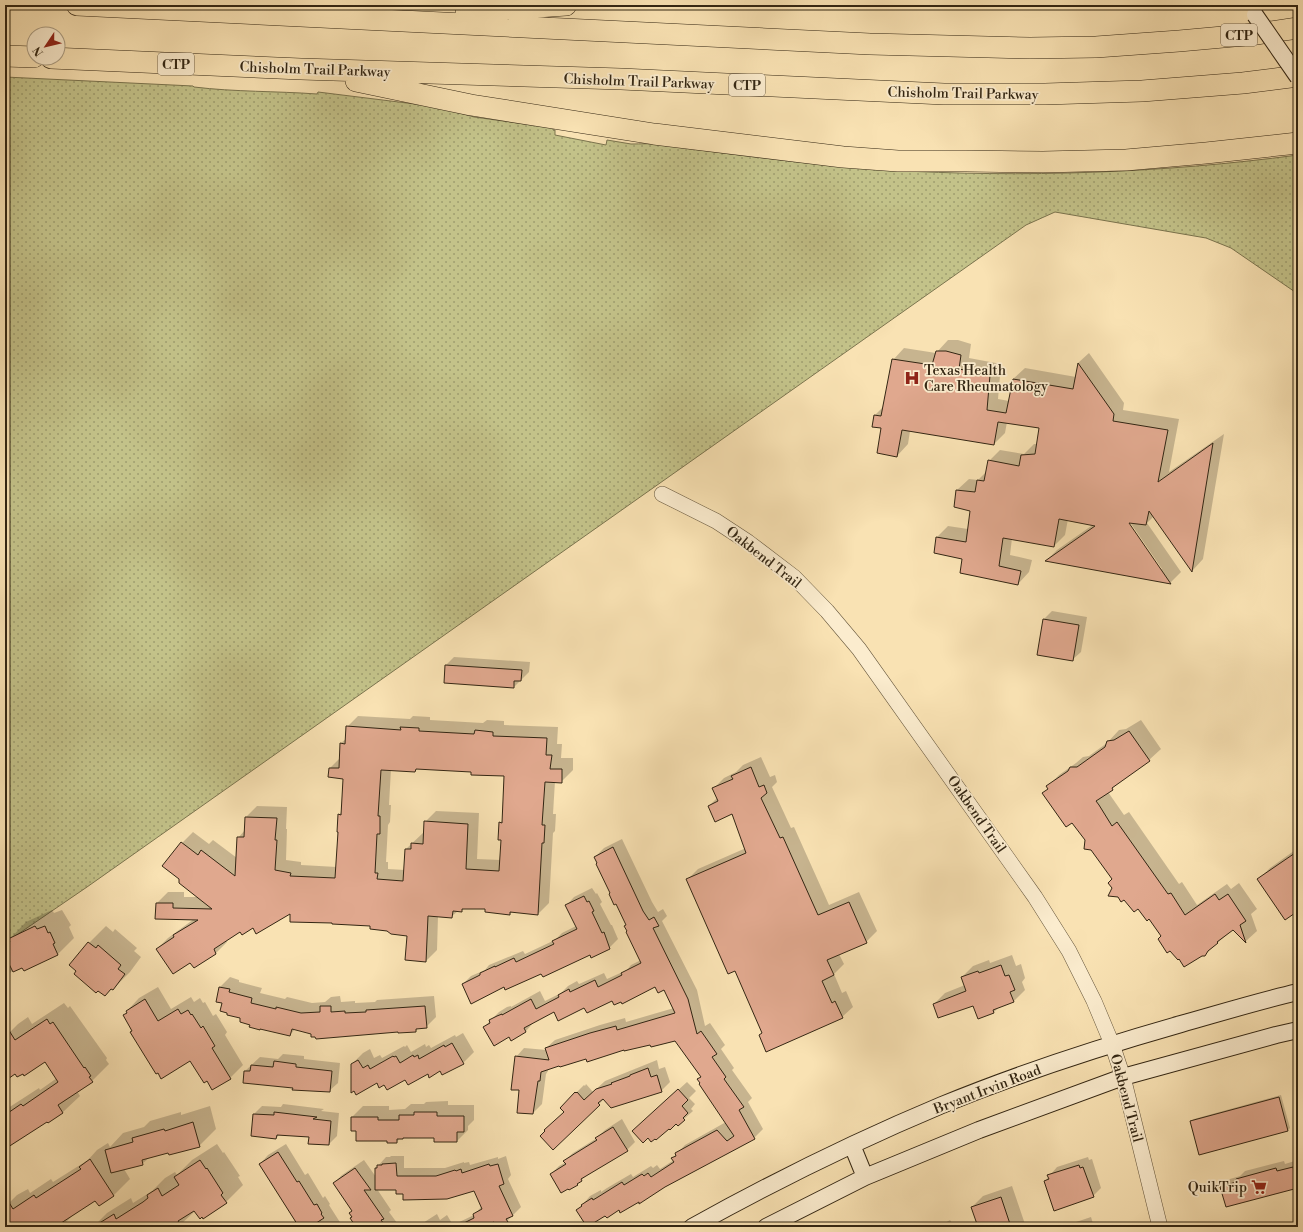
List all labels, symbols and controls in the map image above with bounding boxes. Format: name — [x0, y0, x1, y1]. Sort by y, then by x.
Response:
road number: CTP — [1221, 24, 1257, 46]
north arrow — [26, 26, 66, 66]
text: N — [30, 43, 47, 59]
road number: CTP — [158, 53, 194, 75]
street label: Chisholm Trail Parkway — [239, 58, 391, 82]
street label: Chisholm Trail Parkway — [563, 70, 715, 94]
road number: CTP — [729, 74, 765, 96]
street label: Chisholm Trail Parkway — [887, 84, 1039, 104]
place label: Texas Health Care Rheumatology — [924, 362, 1048, 396]
hospital icon: Texas Health Care Rheumatology — [903, 369, 921, 387]
street label: Oakbend Trail — [722, 523, 805, 593]
street label: Oakbend Trail — [943, 772, 1010, 857]
street label: Oakbend Trail — [1106, 1052, 1146, 1144]
street label: Bryant Irvin Road — [930, 1061, 1044, 1119]
supermarket icon: QuikTrip — [1250, 1178, 1268, 1196]
place label: QuikTrip — [1188, 1179, 1247, 1197]

